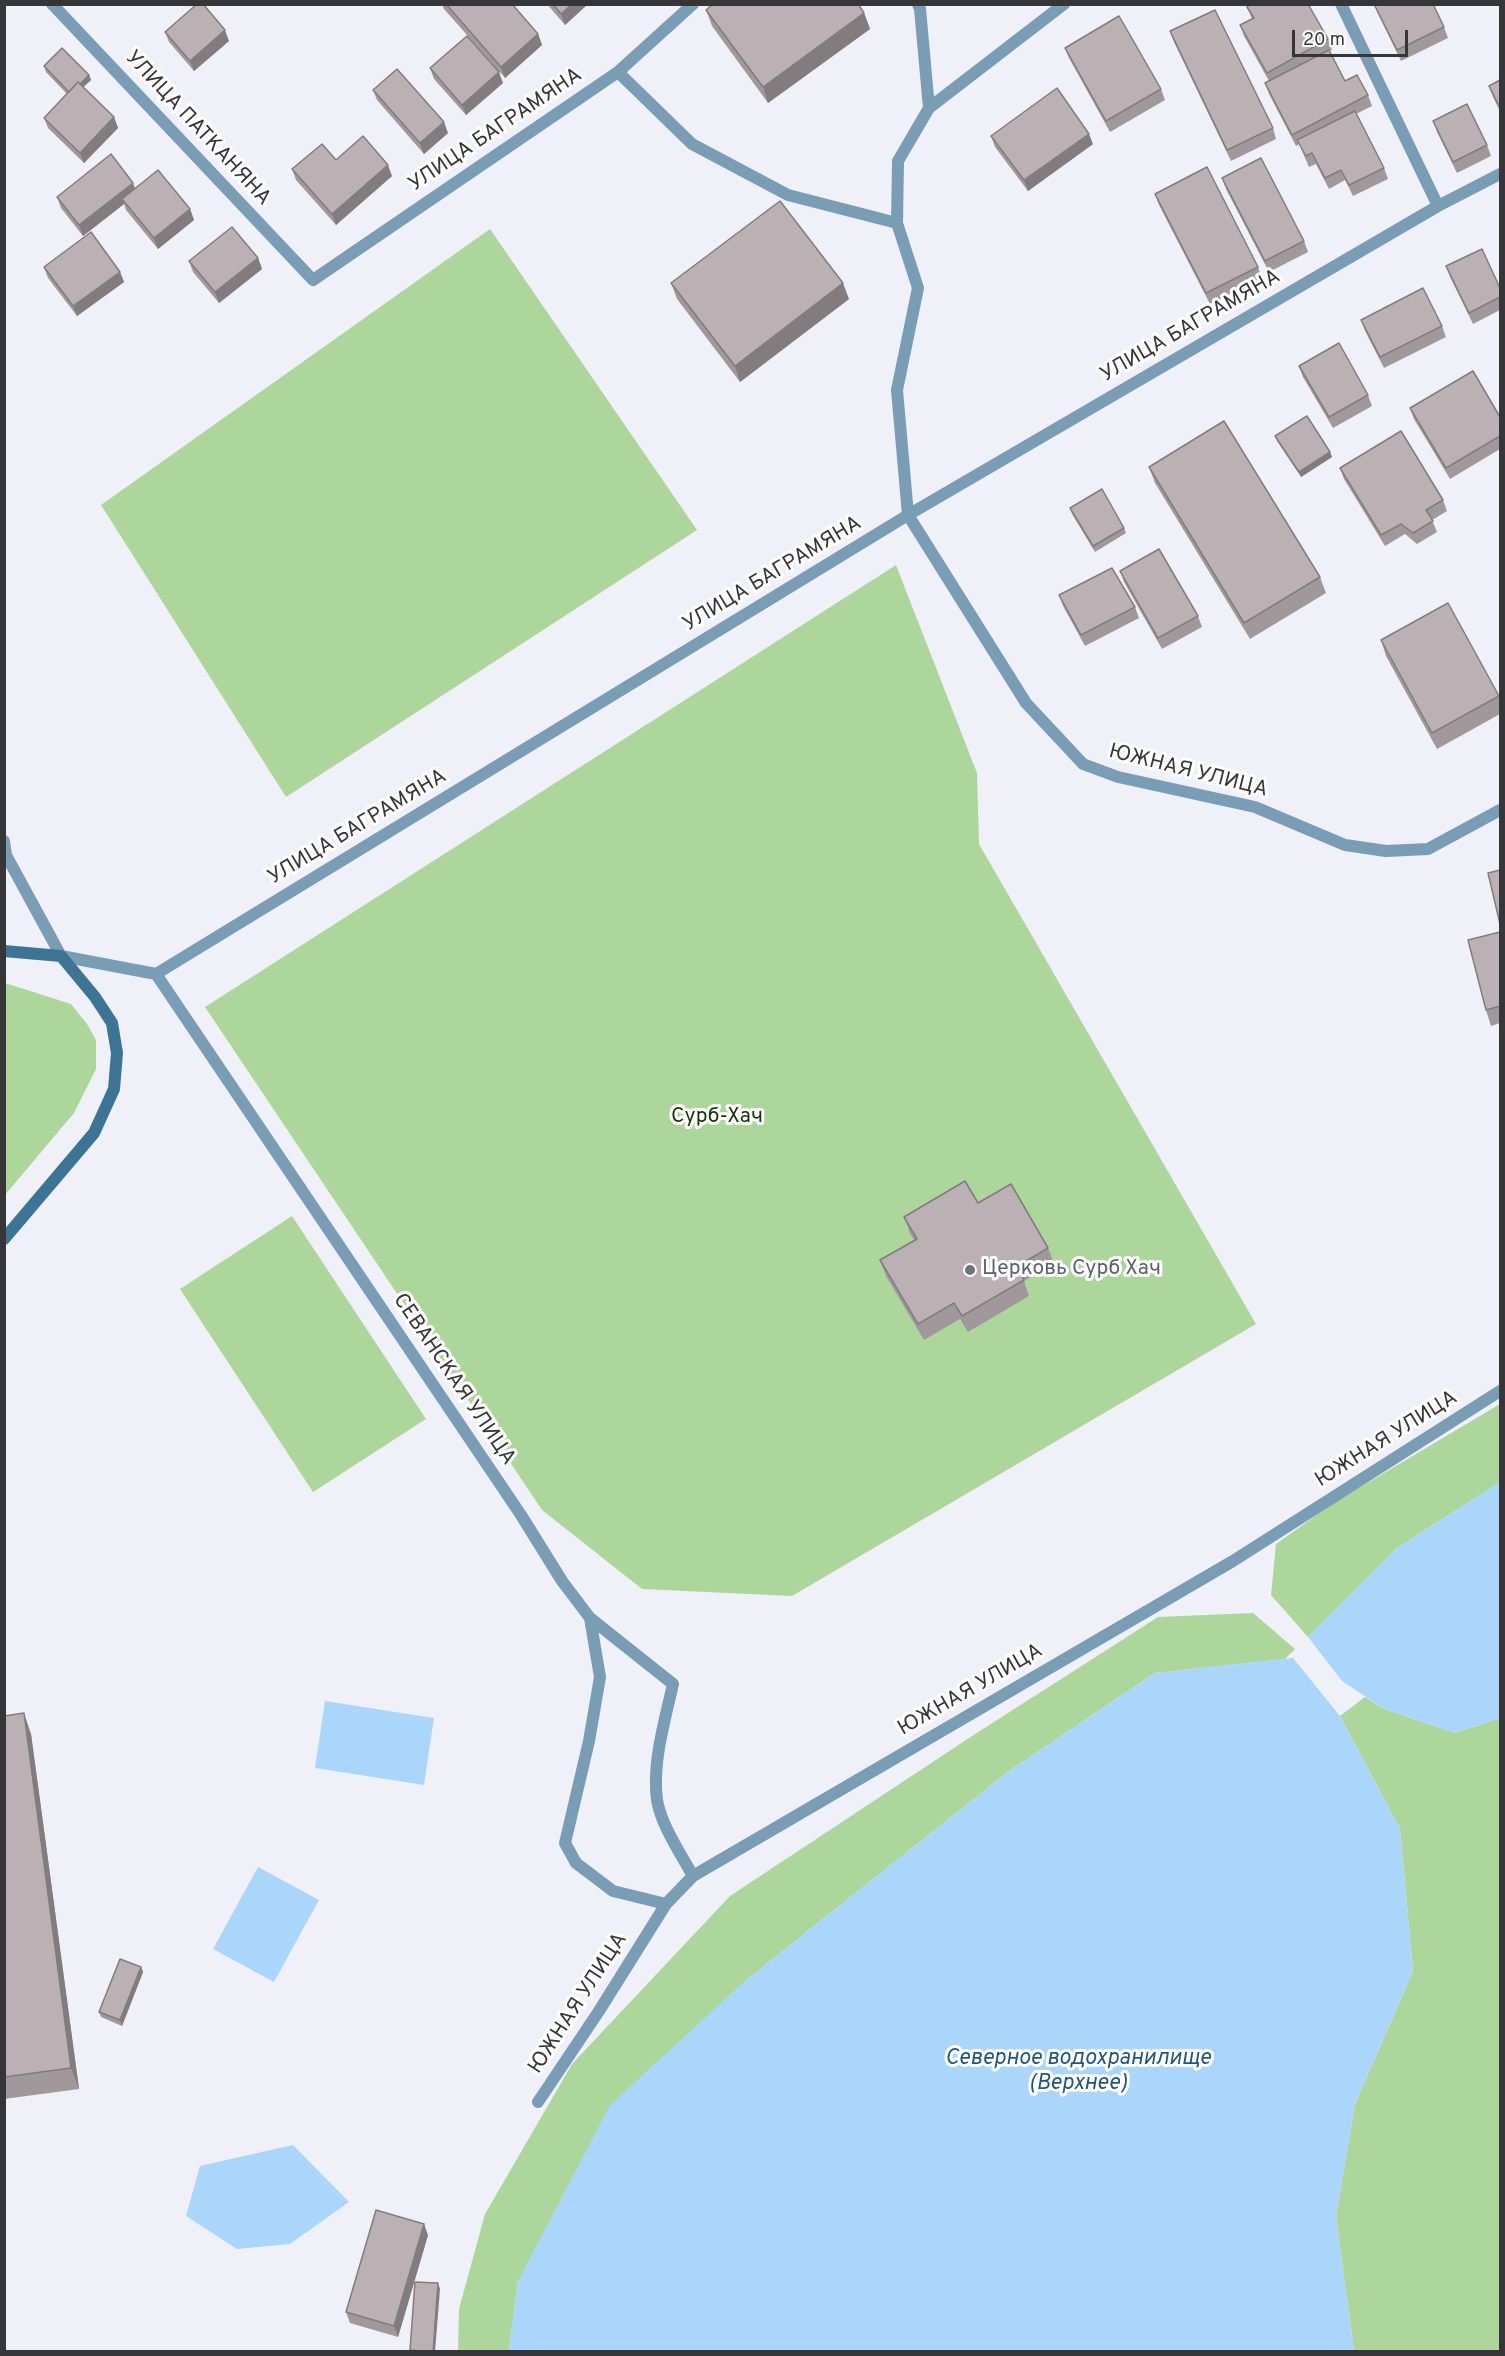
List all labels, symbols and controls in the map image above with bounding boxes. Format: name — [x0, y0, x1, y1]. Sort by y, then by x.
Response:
scale bar — [1295, 18, 1410, 56]
text: 20 m — [1303, 29, 1345, 52]
street label: УЛИЦА ПАТКАНЯНА — [119, 46, 275, 212]
street label: УЛИЦА БАГРАМЯНА — [405, 64, 587, 198]
street label: УЛИЦА БАГРАМЯНА — [1097, 265, 1285, 389]
street label: УЛИЦА БАГРАМЯНА — [679, 512, 867, 638]
street label: ЮЖНАЯ УЛИЦА — [1106, 740, 1270, 804]
street label: УЛИЦА БАГРАМЯНА — [264, 765, 452, 891]
park label: Сурб-Хач — [671, 1105, 763, 1131]
place label: Церковь Сурб Хач — [982, 1257, 1161, 1283]
marker: Церковь Сурб Хач — [963, 1263, 977, 1277]
street label: СЕВАНСКАЯ УЛИЦА — [386, 1289, 520, 1471]
street label: ЮЖНАЯ УЛИЦА — [1311, 1386, 1463, 1494]
street label: ЮЖНАЯ УЛИЦА — [894, 1639, 1048, 1743]
street label: ЮЖНАЯ УЛИЦА — [524, 1929, 634, 2079]
water label: Северное водохранилище (Верхнее) — [945, 2047, 1211, 2098]

